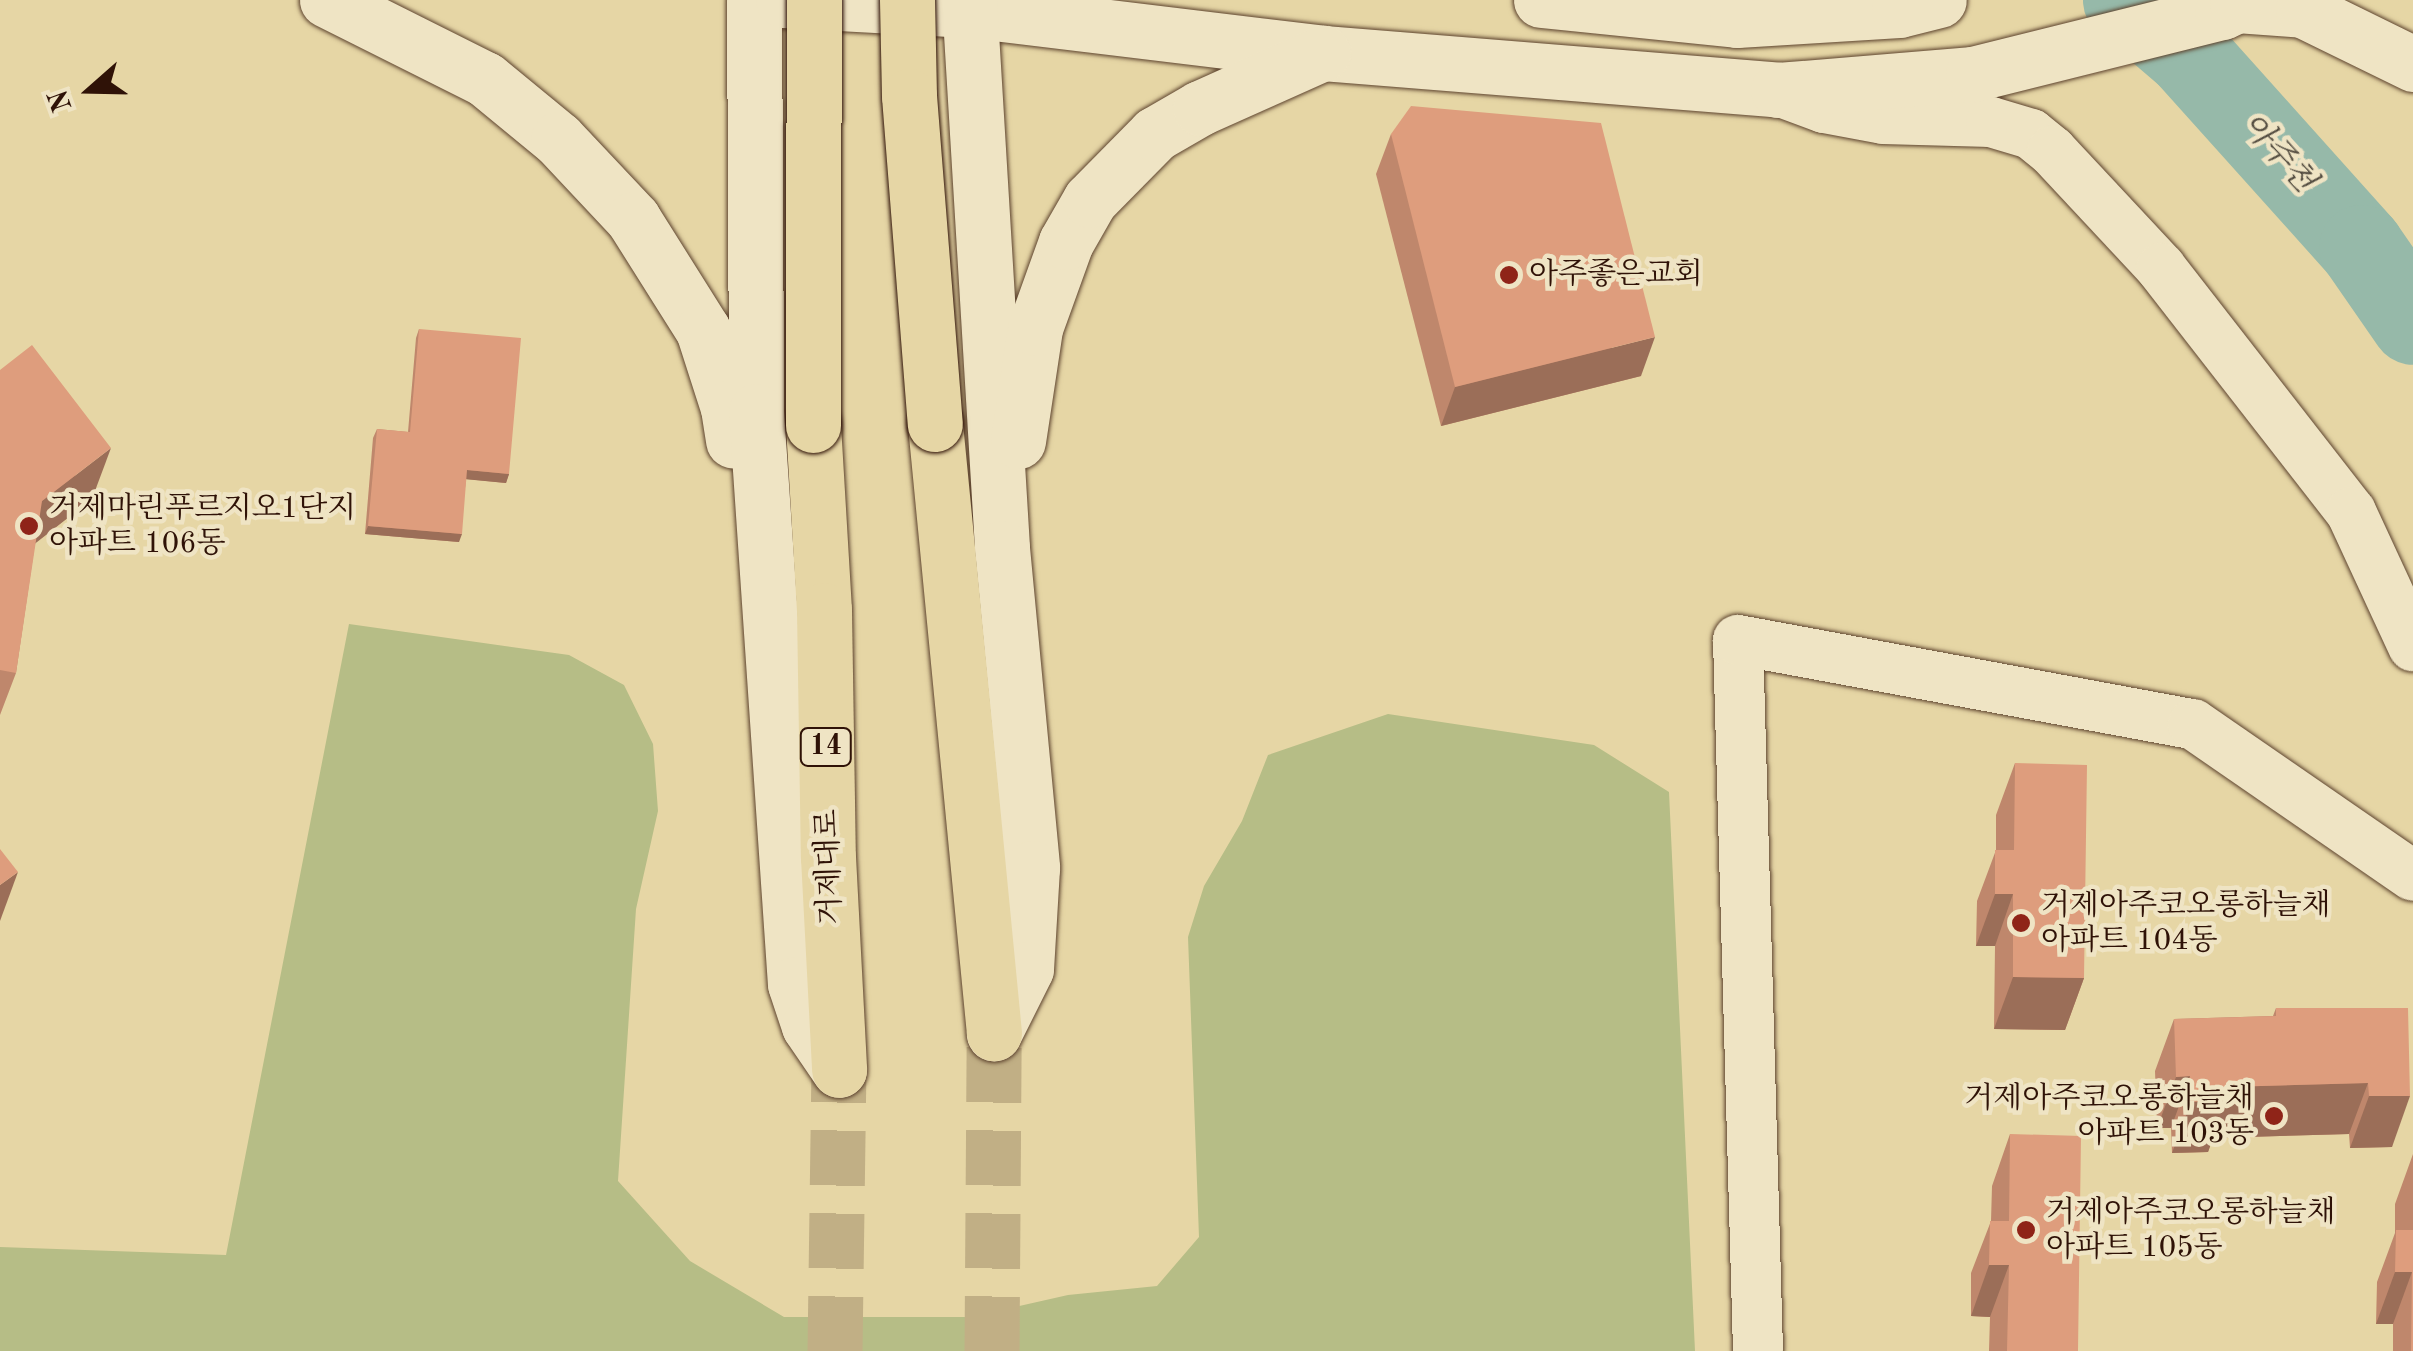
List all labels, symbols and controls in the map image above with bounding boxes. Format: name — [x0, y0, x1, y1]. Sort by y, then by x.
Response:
north arrow — [40, 40, 140, 140]
text: N — [45, 85, 79, 115]
water label: 아주천 — [2232, 107, 2322, 201]
place label: 아주좋은교회 — [1529, 257, 1703, 293]
marker: 아주좋은교회 — [1498, 264, 1520, 286]
place label: 거제마린푸르지오1단지 아파트 106동 — [49, 491, 356, 562]
marker: 거제마린푸르지오1단지 아파트 106동 — [18, 515, 40, 537]
road number: 14 — [798, 724, 854, 770]
street label: 거제대로 — [810, 808, 850, 926]
place label: 거제아주코오롱하늘채 아파트 104동 — [2041, 888, 2331, 958]
marker: 거제아주코오롱하늘채 아파트 104동 — [2010, 912, 2032, 934]
place label: 거제아주코오롱하늘채 아파트 103동 — [1964, 1081, 2254, 1152]
marker: 거제아주코오롱하늘채 아파트 103동 — [2263, 1105, 2285, 1127]
place label: 거제아주코오롱하늘채 아파트 105동 — [2046, 1195, 2336, 1266]
marker: 거제아주코오롱하늘채 아파트 105동 — [2015, 1219, 2037, 1241]

